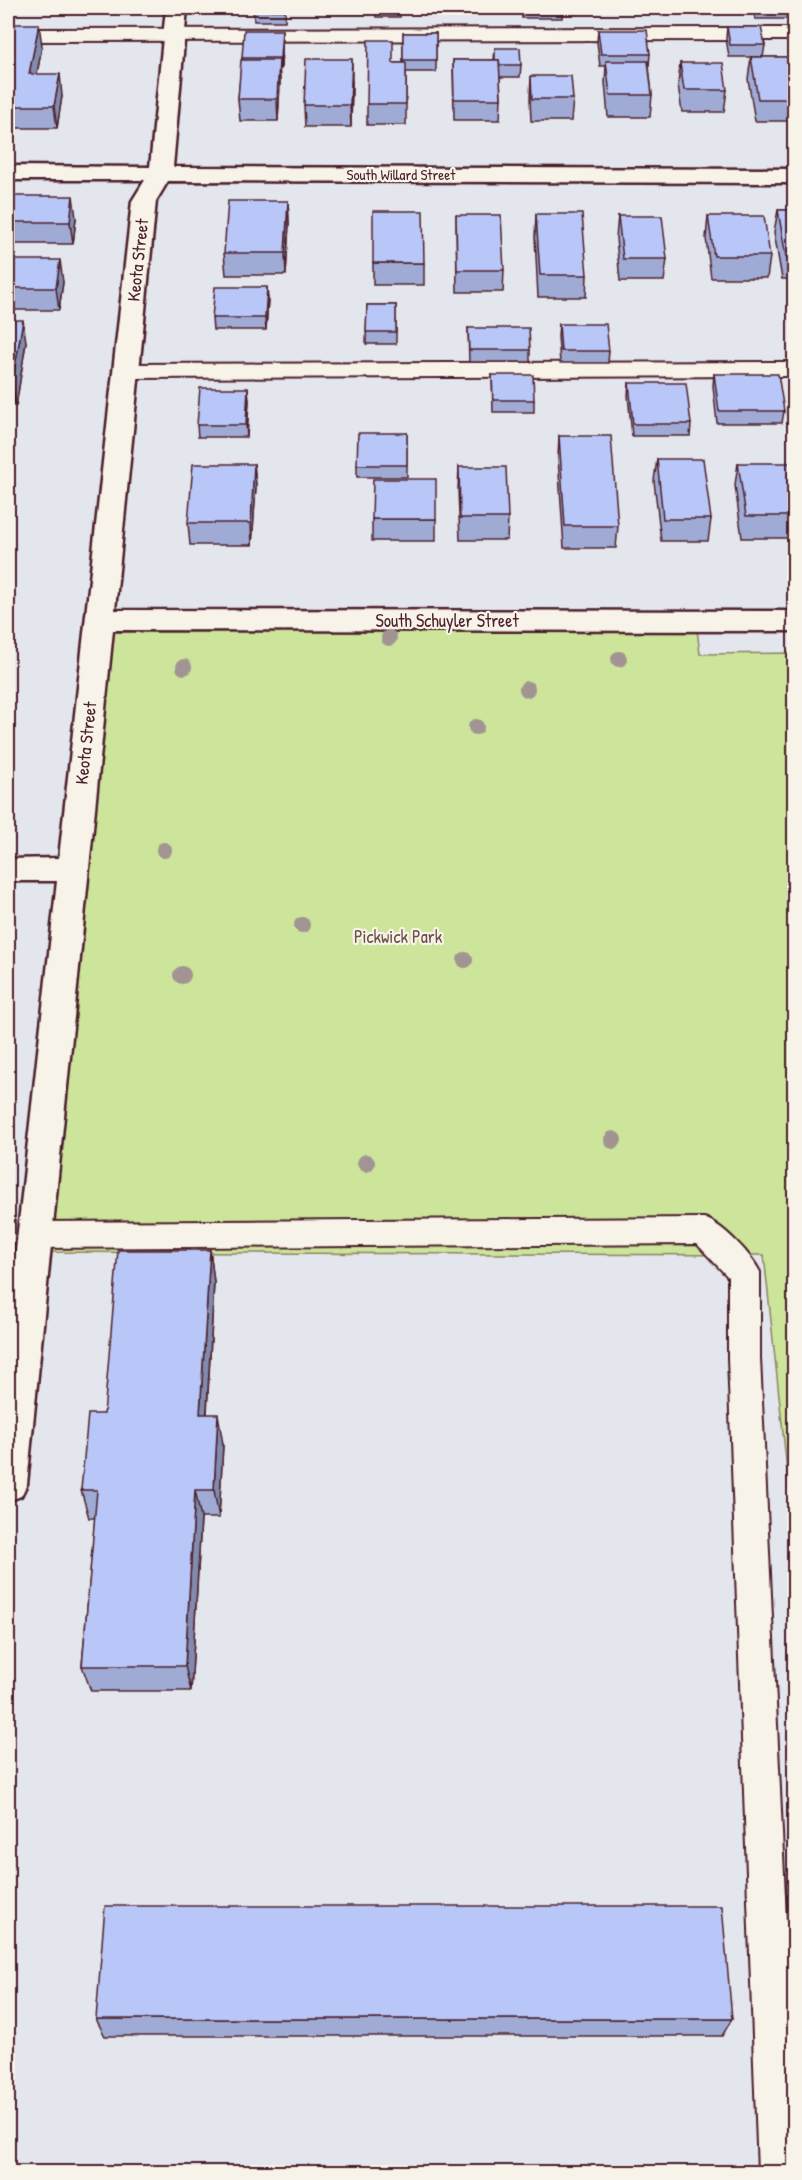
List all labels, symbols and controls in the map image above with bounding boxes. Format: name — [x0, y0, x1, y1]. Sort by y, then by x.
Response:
street label: South Willard Street — [347, 164, 456, 185]
street label: Keota Street — [121, 217, 154, 303]
street label: South Schuyler Street — [375, 608, 519, 633]
street label: Keota Street — [69, 700, 102, 786]
park label: Pickwick Park — [354, 924, 443, 949]

